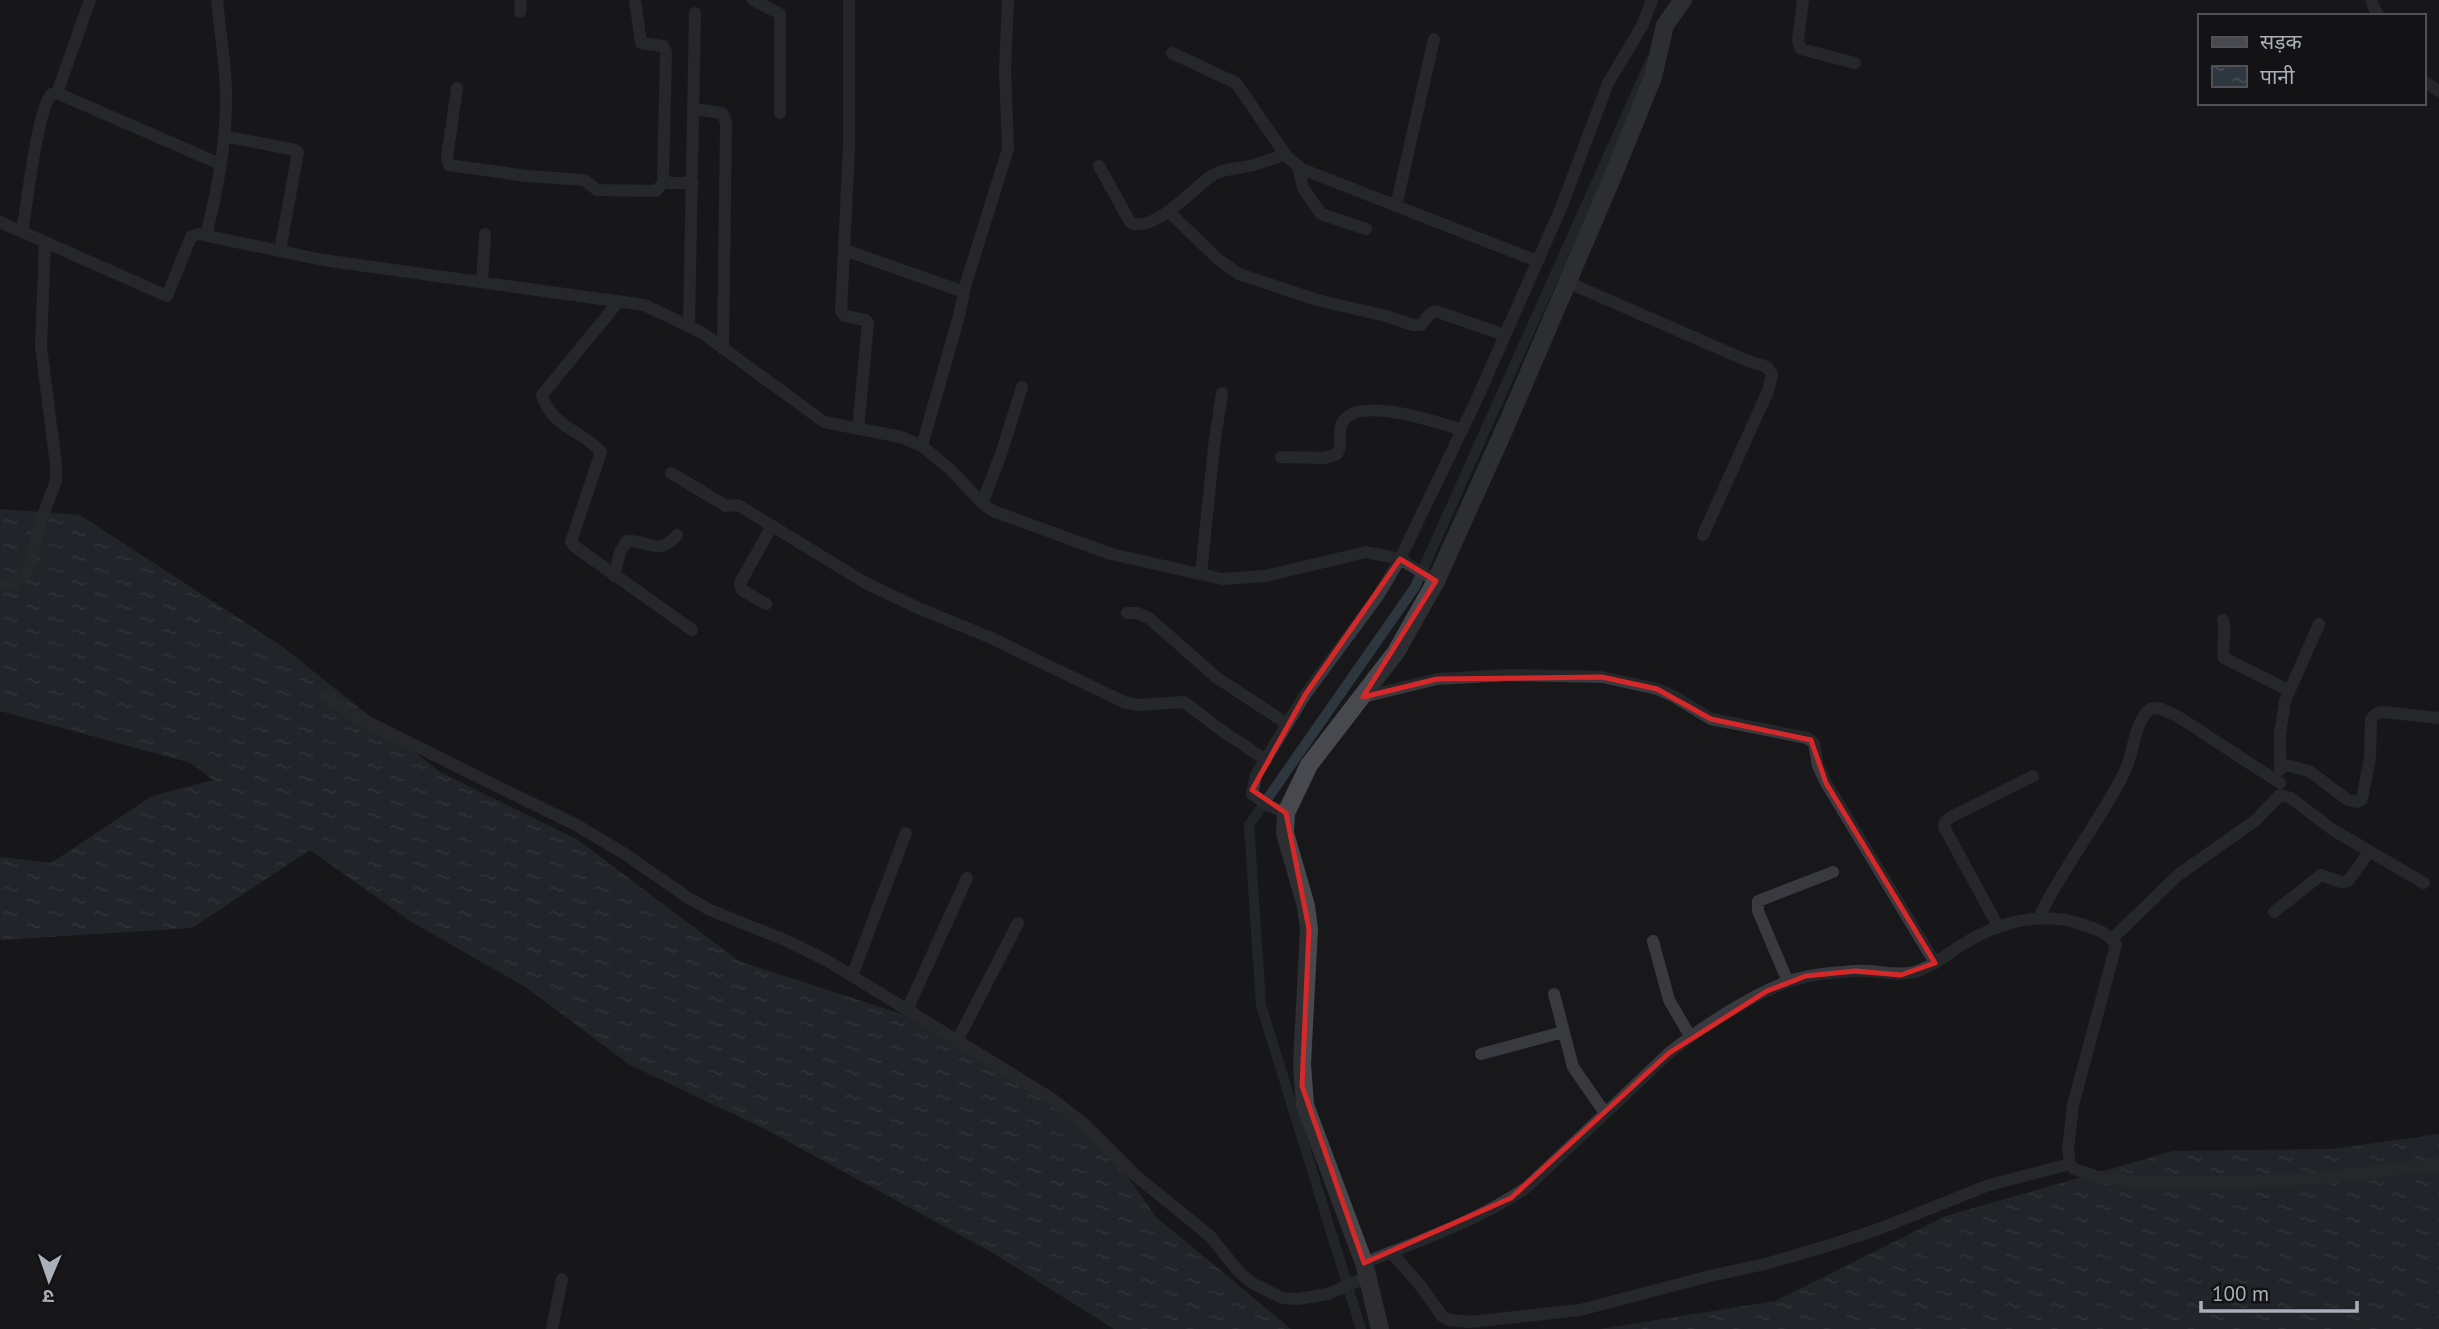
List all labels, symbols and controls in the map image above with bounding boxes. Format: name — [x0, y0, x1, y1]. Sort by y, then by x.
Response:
legend — [2198, 14, 2425, 105]
text: सड़क — [2260, 28, 2302, 55]
text: पानी — [2260, 63, 2295, 90]
north arrow — [14, 1245, 84, 1315]
scale bar — [2201, 1270, 2357, 1314]
text: 100 m — [2212, 1280, 2269, 1307]
text: उ — [42, 1285, 54, 1309]

